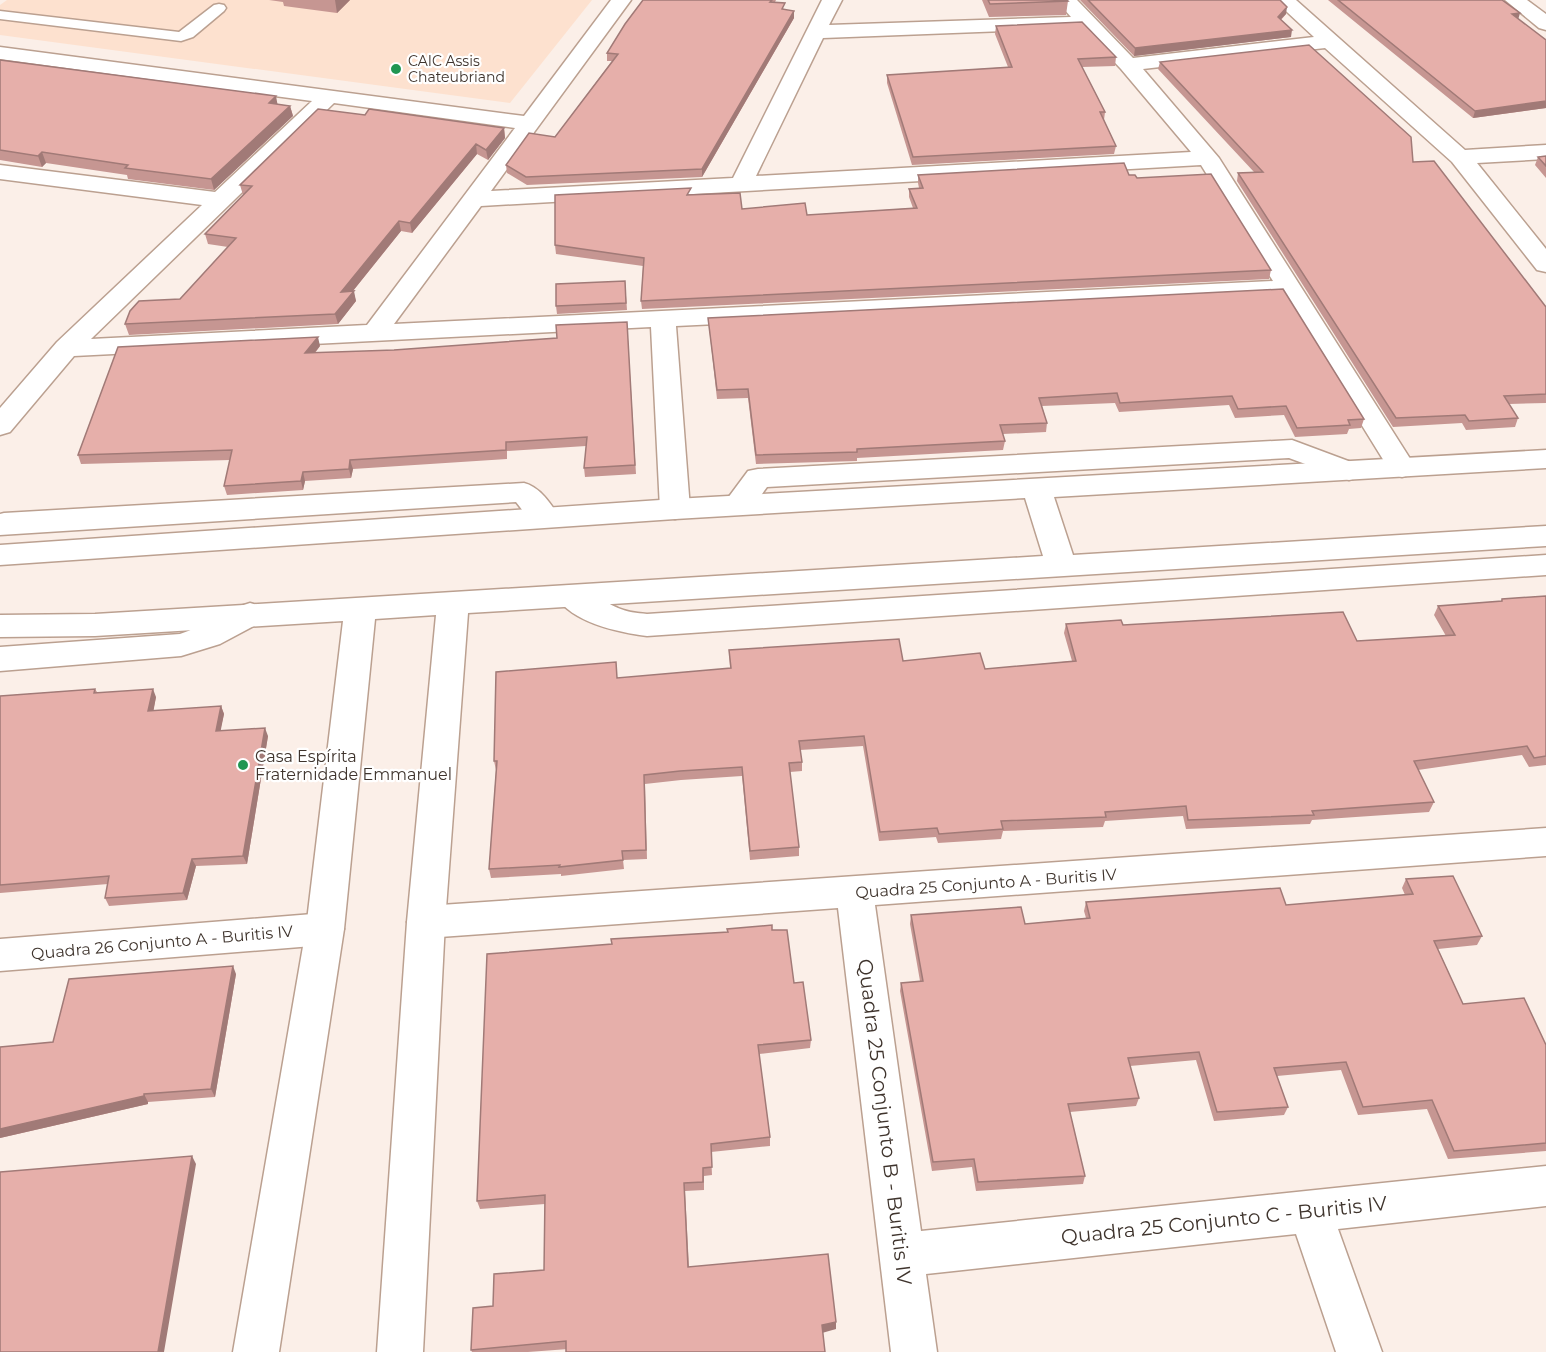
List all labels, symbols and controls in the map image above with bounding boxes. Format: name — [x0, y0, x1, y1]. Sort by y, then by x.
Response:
place label: CAIC Assis Chateubriand — [408, 52, 505, 86]
marker: CAIC Assis Chateubriand — [389, 62, 403, 76]
place label: Casa Espírita Fraternidade Emmanuel — [255, 747, 452, 784]
marker: Casa Espírita Fraternidade Emmanuel — [236, 758, 250, 772]
street label: Quadra 25 Conjunto A - Buritis IV — [855, 865, 1118, 902]
street label: Quadra 26 Conjunto A - Buritis IV — [30, 922, 295, 963]
street label: Quadra 25 Conjunto B - Buritis IV — [853, 958, 917, 1287]
street label: Quadra 25 Conjunto C - Buritis IV — [1060, 1191, 1388, 1249]

